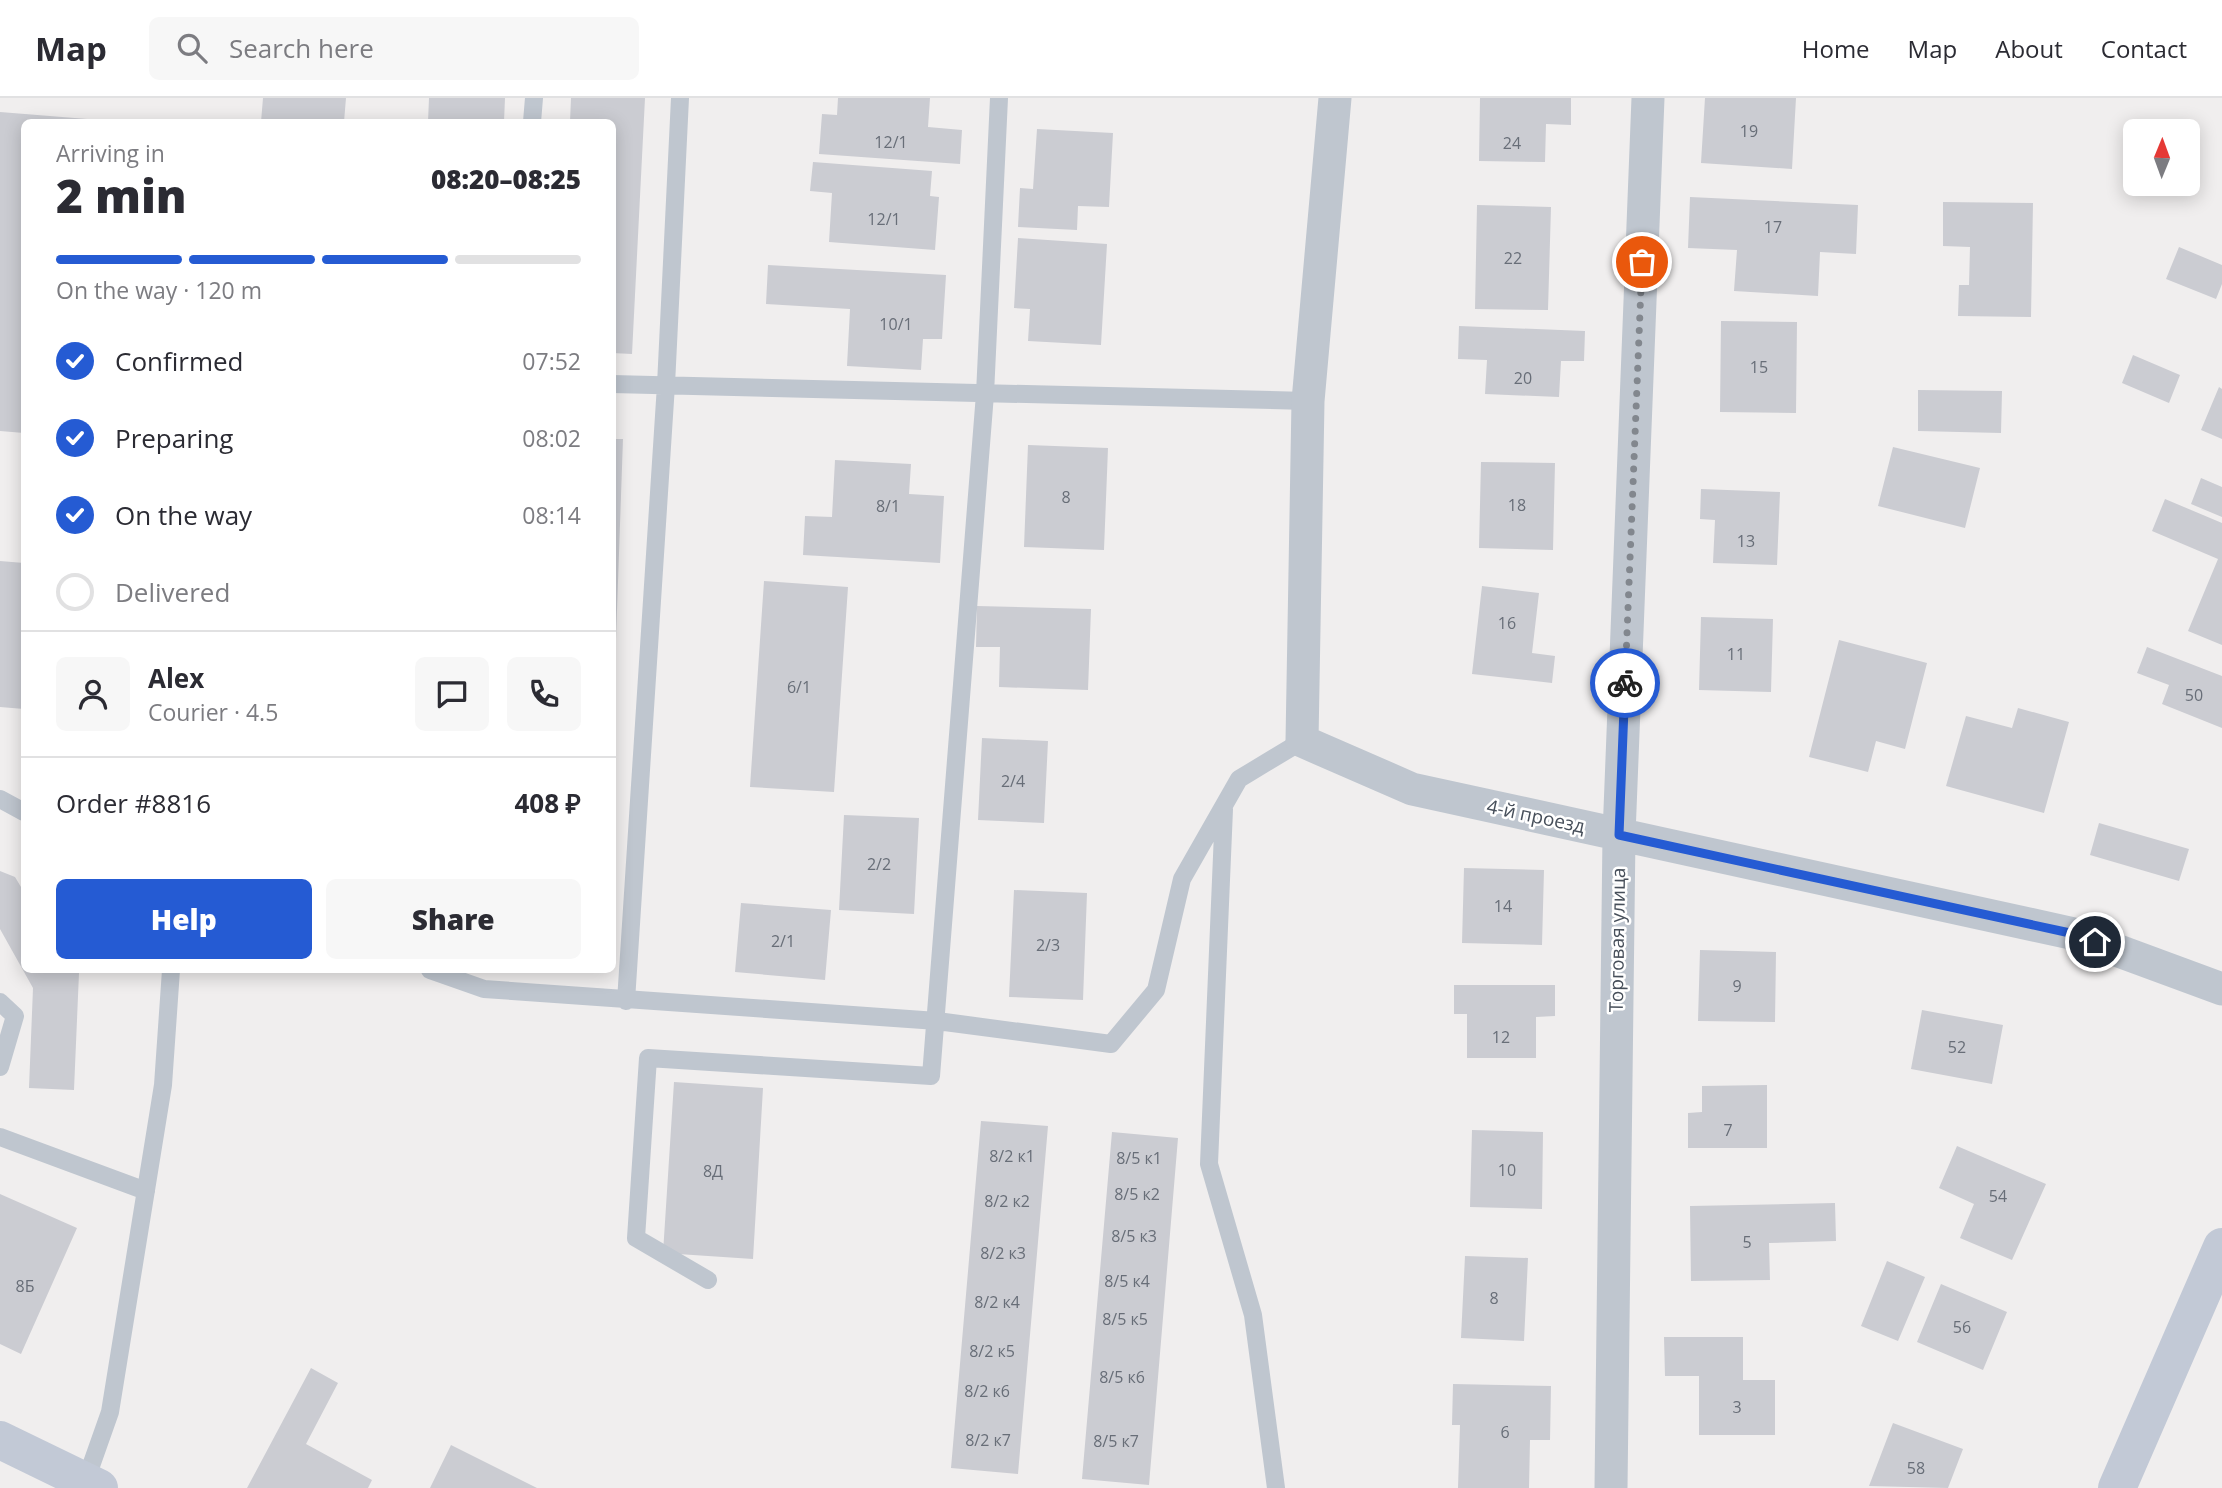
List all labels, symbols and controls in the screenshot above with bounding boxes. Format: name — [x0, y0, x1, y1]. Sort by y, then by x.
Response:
search box — [149, 17, 639, 80]
text: Map — [35, 26, 107, 71]
icon: search — [173, 29, 211, 67]
text: Search here — [229, 30, 374, 66]
text: Home — [1802, 32, 1870, 65]
text: Map — [1908, 32, 1957, 65]
text: About — [1995, 32, 2063, 65]
text: Contact — [2101, 32, 2187, 65]
north arrow — [2123, 119, 2200, 196]
map controls — [2123, 119, 2200, 196]
house number: 19 — [1740, 120, 1758, 142]
house number: 12/1 — [874, 131, 908, 153]
house number: 24 — [1503, 132, 1521, 154]
text: Arriving in — [56, 137, 165, 169]
text: 08:20–08:25 — [431, 161, 581, 197]
text: 2 min — [56, 164, 187, 226]
house number: 12/1 — [867, 208, 901, 230]
house number: 17 — [1764, 216, 1782, 238]
pin — [1612, 232, 1672, 292]
icon: bag — [1623, 243, 1661, 281]
house number: 22 — [1504, 247, 1522, 269]
text: On the way · 120 m — [56, 274, 262, 306]
house number: 10/1 — [879, 313, 913, 335]
icon: check — [56, 342, 94, 380]
text: Confirmed — [115, 343, 243, 379]
text: 07:52 — [522, 345, 581, 377]
house number: 15 — [1750, 356, 1768, 378]
house number: 20 — [1514, 367, 1532, 389]
icon: check — [56, 419, 94, 457]
text: Preparing — [115, 420, 233, 456]
text: 08:02 — [522, 422, 581, 454]
house number: 8 — [1061, 486, 1071, 508]
house number: 18 — [1508, 494, 1526, 516]
house number: 8/1 — [876, 495, 900, 517]
icon: check — [56, 496, 94, 534]
text: On the way — [115, 497, 252, 533]
text: 08:14 — [522, 499, 581, 531]
house number: 13 — [1737, 530, 1755, 552]
text: Delivered — [115, 574, 230, 610]
house number: 16 — [1498, 612, 1516, 634]
house number: 11 — [1727, 643, 1745, 665]
courier — [1590, 648, 1660, 718]
button: person — [56, 657, 130, 731]
button: chat — [415, 657, 489, 731]
button: phone — [507, 657, 581, 731]
text: Alex — [148, 660, 204, 696]
icon: bike — [1606, 664, 1644, 702]
house number: 6/1 — [787, 676, 811, 698]
house number: 50 — [2185, 684, 2203, 706]
text: Courier · 4.5 — [148, 696, 278, 728]
house number: 2/4 — [1001, 770, 1025, 792]
text: Order #8816 — [56, 785, 211, 821]
text: 408 ₽ — [515, 785, 581, 821]
street label: 4-й проезд — [1485, 793, 1587, 839]
house number: 2/2 — [867, 853, 891, 875]
street label: Торговая улица — [1603, 867, 1631, 1013]
button: Help — [56, 879, 312, 959]
button: Share — [326, 879, 581, 959]
house number: 14 — [1494, 895, 1512, 917]
pin — [2065, 912, 2125, 972]
icon: home — [2076, 923, 2114, 961]
house number: 2/1 — [771, 930, 795, 952]
house number: 2/3 — [1036, 934, 1060, 956]
house number: 9 — [1732, 975, 1742, 997]
house number: 12 — [1492, 1026, 1510, 1048]
house number: 52 — [1948, 1036, 1966, 1058]
house number: 7 — [1723, 1119, 1733, 1141]
house number: 8/2 к1 — [989, 1145, 1035, 1167]
house number: 8/5 к1 — [1116, 1147, 1162, 1169]
house number: 10 — [1498, 1159, 1516, 1181]
house number: 8Д — [703, 1160, 723, 1182]
house number: 8/5 к2 — [1114, 1183, 1160, 1205]
house number: 54 — [1989, 1185, 2007, 1207]
house number: 8/2 к2 — [984, 1190, 1030, 1212]
house number: 8/5 к3 — [1111, 1225, 1157, 1247]
house number: 5 — [1742, 1231, 1752, 1253]
house number: 8/2 к3 — [980, 1242, 1026, 1264]
house number: 8/5 к4 — [1104, 1270, 1150, 1292]
house number: 8Б — [16, 1275, 34, 1297]
house number: 8 — [1489, 1287, 1499, 1309]
house number: 8/2 к4 — [974, 1291, 1020, 1313]
house number: 8/5 к5 — [1102, 1308, 1148, 1330]
house number: 56 — [1953, 1316, 1971, 1338]
house number: 8/2 к5 — [969, 1340, 1015, 1362]
house number: 8/5 к6 — [1099, 1366, 1145, 1388]
house number: 8/2 к6 — [964, 1380, 1010, 1402]
house number: 3 — [1732, 1396, 1742, 1418]
house number: 6 — [1500, 1421, 1510, 1443]
house number: 8/2 к7 — [965, 1429, 1011, 1451]
house number: 8/5 к7 — [1093, 1430, 1139, 1452]
house number: 58 — [1907, 1457, 1925, 1479]

